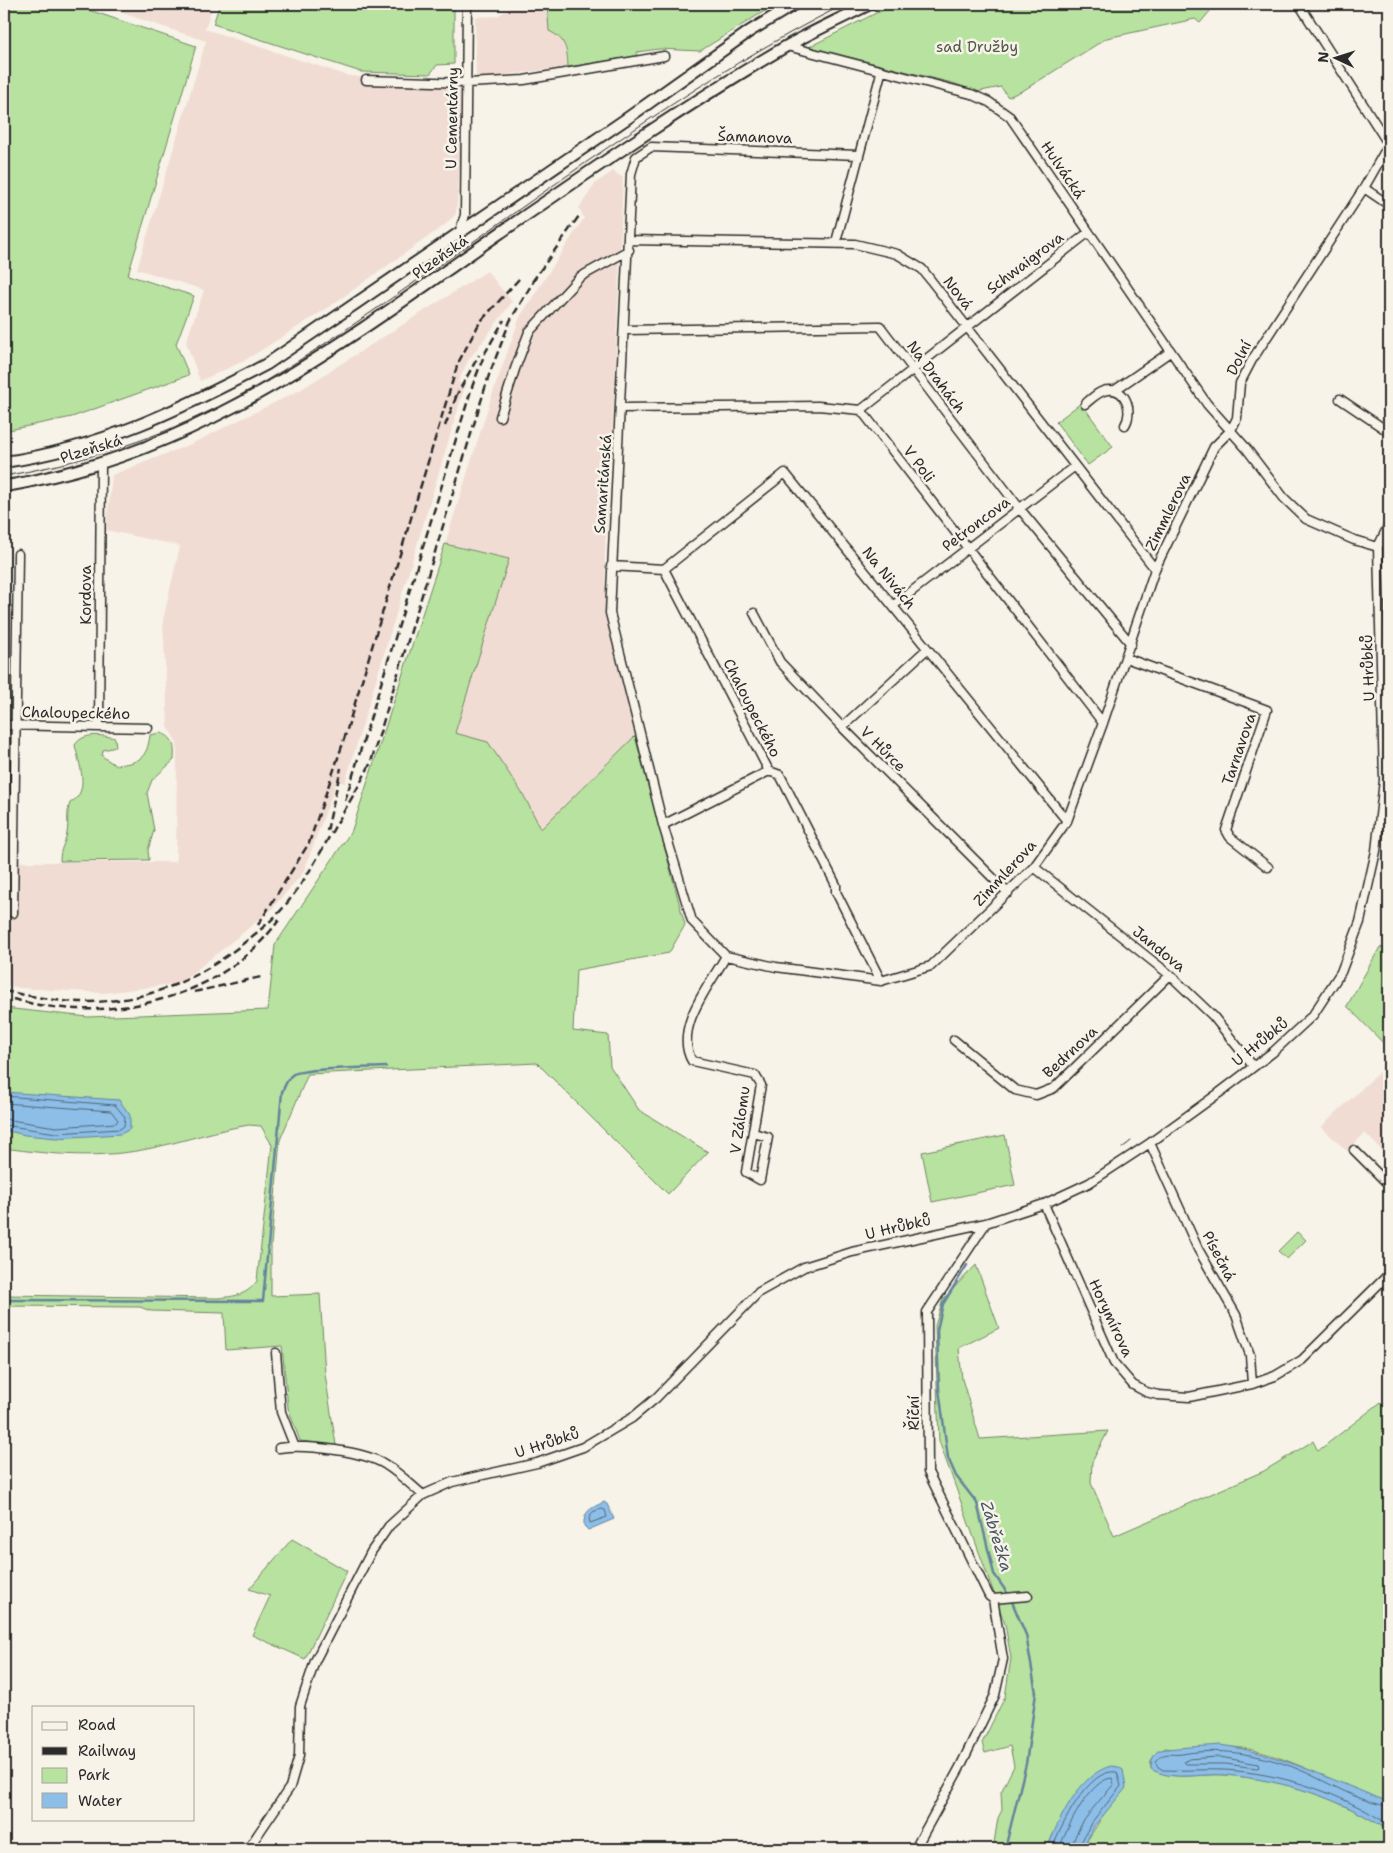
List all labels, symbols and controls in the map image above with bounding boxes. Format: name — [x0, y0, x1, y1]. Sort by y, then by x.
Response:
north arrow — [1310, 32, 1360, 82]
park label: sad Družby — [936, 37, 1018, 57]
text: N — [1314, 51, 1332, 63]
street label: U Cementárny — [441, 67, 463, 169]
street label: Šamanova — [717, 125, 793, 148]
street label: Hulvácká — [1036, 137, 1090, 203]
street label: Schwaigrova — [982, 227, 1068, 299]
street label: Plzeňská — [408, 230, 472, 284]
street label: Nová — [939, 272, 978, 314]
street label: Na Drahách — [902, 337, 970, 417]
street label: Dolní — [1222, 337, 1257, 379]
street label: Plzeňská — [58, 430, 125, 468]
street label: Samaritánská — [590, 433, 616, 534]
street label: V Poli — [899, 442, 939, 486]
street label: Zimmlerova — [1141, 469, 1196, 554]
street label: Petroncova — [938, 491, 1015, 556]
street label: Na Nivách — [858, 543, 920, 613]
street label: Kordova — [76, 564, 96, 625]
street label: U Hrůbků — [1357, 634, 1379, 702]
street label: Chaloupeckého — [719, 655, 785, 761]
street label: Chaloupeckého — [22, 702, 130, 724]
street label: Tarnavova — [1217, 710, 1261, 788]
street label: V Hůrce — [856, 722, 910, 776]
street label: Zimmlerova — [969, 835, 1041, 910]
street label: Jandova — [1128, 922, 1190, 977]
street label: U Hrůbků — [1228, 1013, 1292, 1071]
street label: Bedrnova — [1038, 1021, 1102, 1083]
street label: V Zálomu — [725, 1085, 755, 1155]
street label: U Hrůbků — [863, 1210, 933, 1244]
street label: Písečná — [1198, 1228, 1241, 1285]
street label: Horymírova — [1084, 1276, 1138, 1361]
street label: Říční — [903, 1395, 924, 1431]
street label: U Hrůbků — [512, 1423, 582, 1463]
water label: Zábřežka — [976, 1498, 1017, 1574]
legend — [32, 1706, 195, 1820]
text: Road — [78, 1715, 116, 1735]
text: Railway — [78, 1741, 136, 1761]
text: Park — [78, 1765, 110, 1785]
text: Water — [78, 1791, 122, 1811]

